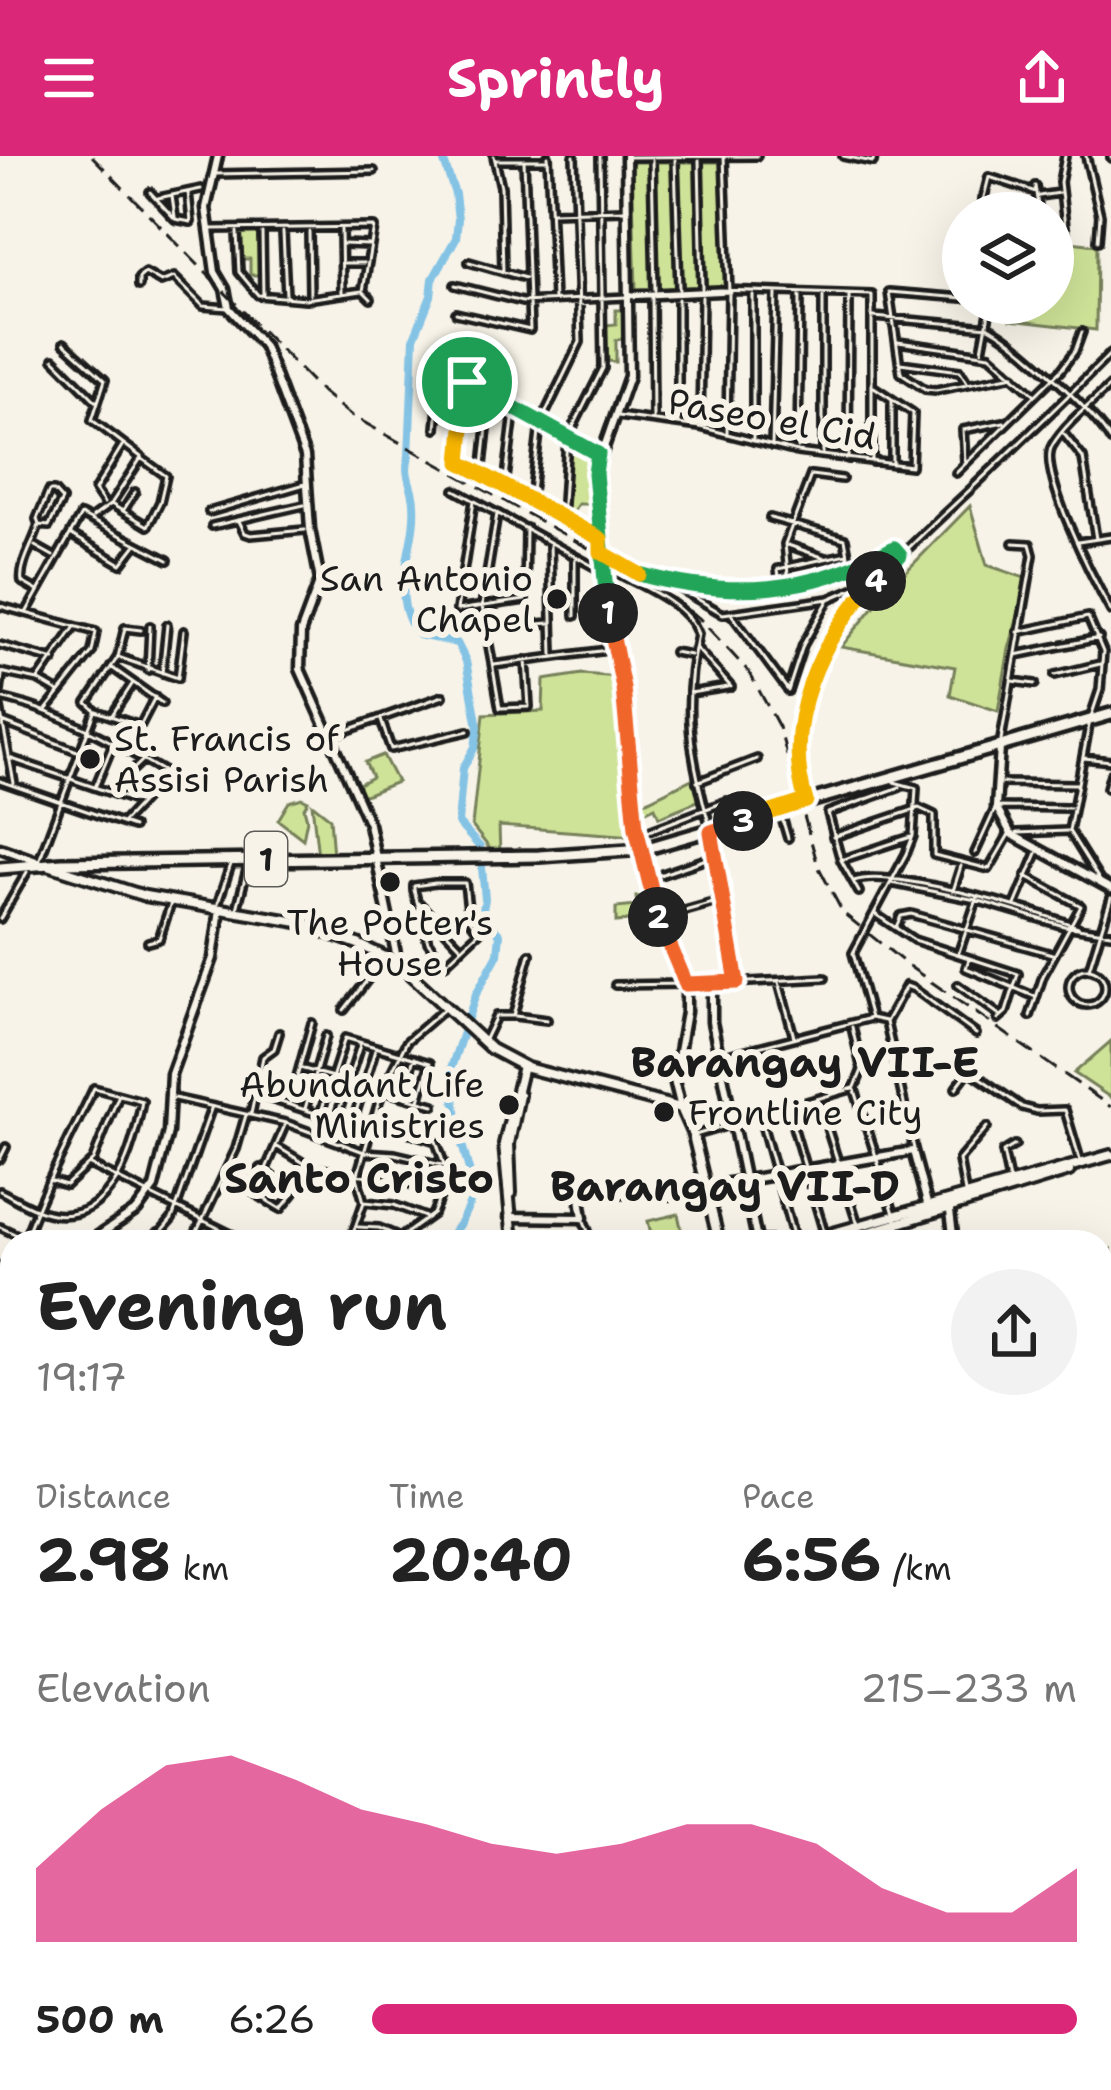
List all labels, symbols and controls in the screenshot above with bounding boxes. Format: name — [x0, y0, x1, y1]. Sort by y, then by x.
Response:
text: Sprintly — [446, 42, 665, 114]
icon: menu — [36, 45, 102, 111]
icon: share — [1009, 45, 1075, 111]
map controls — [942, 192, 1074, 324]
button: layers — [942, 192, 1074, 324]
pin — [416, 331, 518, 433]
icon: arrive — [434, 349, 500, 415]
street label: Paseo el Cid — [664, 377, 880, 461]
pin: 4 — [846, 551, 906, 611]
place label: San Antonio Chapel — [320, 554, 533, 644]
text: 4 — [864, 558, 888, 603]
pin: 1 — [578, 583, 638, 643]
marker: San Antonio Chapel — [544, 586, 570, 612]
text: 1 — [600, 590, 616, 635]
place label: St. Francis of Assisi Parish — [114, 714, 340, 804]
marker: St. Francis of Assisi Parish — [77, 746, 103, 772]
pin: 3 — [713, 791, 773, 851]
text: 3 — [731, 798, 755, 843]
road number: 1 — [245, 832, 287, 886]
marker: The Potter's House — [377, 869, 403, 895]
pin: 2 — [628, 887, 688, 947]
text: 2 — [646, 894, 670, 939]
place label: The Potter's House — [286, 898, 494, 988]
district label: Barangay VII-E — [631, 1034, 979, 1090]
place label: Abundant Life Ministries — [239, 1060, 485, 1150]
place label: Frontline City — [688, 1088, 923, 1137]
marker: Abundant Life Ministries — [496, 1092, 522, 1118]
marker: Frontline City — [651, 1099, 677, 1125]
district label: Santo Cristo — [224, 1150, 494, 1206]
district label: Barangay VII-D — [550, 1158, 900, 1214]
text: Evening run — [36, 1262, 447, 1350]
button: share — [951, 1269, 1077, 1395]
text: 19:17 — [36, 1351, 127, 1403]
text: Distance — [36, 1474, 171, 1519]
text: Time — [389, 1474, 465, 1519]
text: Pace — [742, 1474, 815, 1519]
text: 2.98 — [36, 1519, 171, 1599]
text: 20:40 — [389, 1519, 573, 1599]
text: 6:56 — [742, 1519, 882, 1599]
text: km — [171, 1546, 229, 1591]
text: /km — [882, 1546, 952, 1591]
text: Elevation — [36, 1662, 211, 1714]
text: 215–233 m — [860, 1662, 1077, 1714]
text: 500 m — [36, 1993, 164, 2045]
text: 6:26 — [228, 1993, 316, 2045]

